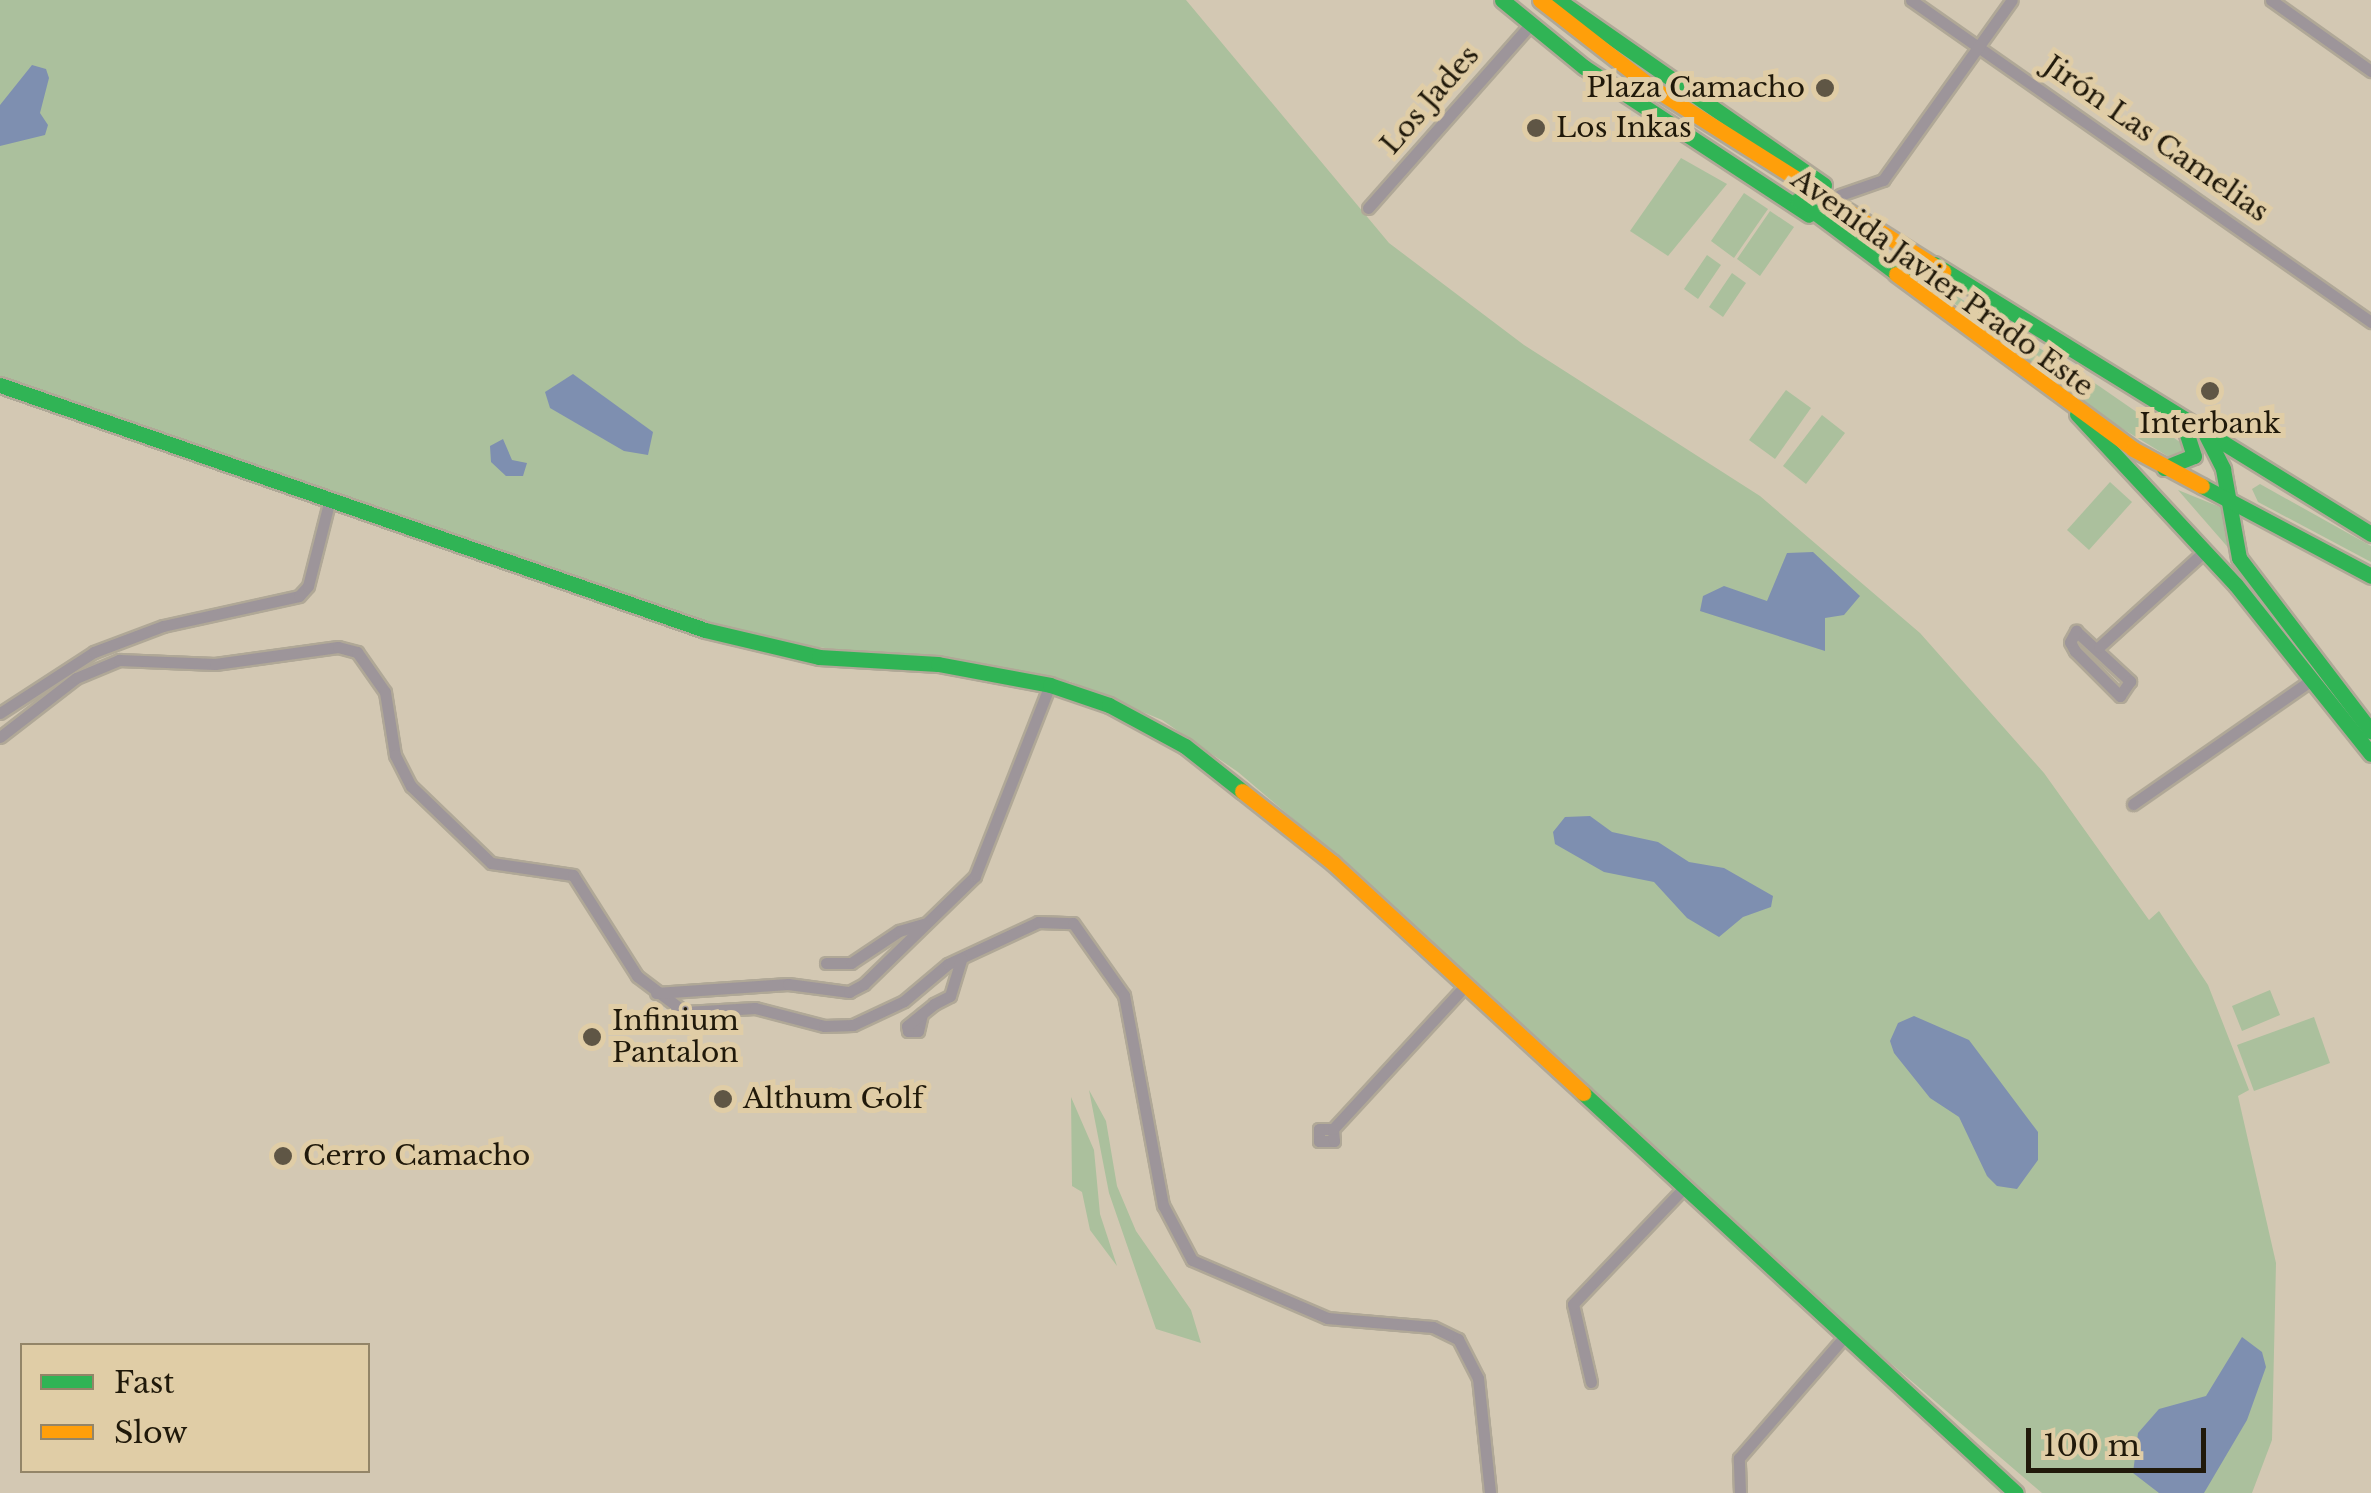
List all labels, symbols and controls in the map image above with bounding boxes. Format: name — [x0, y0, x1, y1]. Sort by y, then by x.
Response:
street label: Los Jades — [1374, 39, 1486, 161]
street label: Jirón Las Camelias — [2037, 49, 2275, 229]
place label: Plaza Camacho — [1586, 71, 1805, 105]
marker: Plaza Camacho — [1814, 77, 1836, 99]
place label: Los Inkas — [1556, 111, 1692, 145]
marker: Los Inkas — [1525, 117, 1547, 139]
street label: Avenida Javier Prado Este — [1784, 162, 2100, 404]
marker: Interbank — [2199, 380, 2221, 402]
place label: Interbank — [2139, 407, 2281, 441]
place label: Infinium Pantalon — [612, 1004, 739, 1070]
marker: Infinium Pantalon — [581, 1026, 603, 1048]
place label: Althum Golf — [743, 1082, 924, 1116]
marker: Althum Golf — [712, 1088, 734, 1110]
place label: Cerro Camacho — [303, 1139, 530, 1173]
marker: Cerro Camacho — [272, 1145, 294, 1167]
legend — [20, 1343, 370, 1473]
text: Fast — [114, 1364, 175, 1401]
scale bar — [2031, 1408, 2211, 1470]
text: Slow — [114, 1414, 188, 1451]
text: 100 m — [2043, 1427, 2140, 1464]

